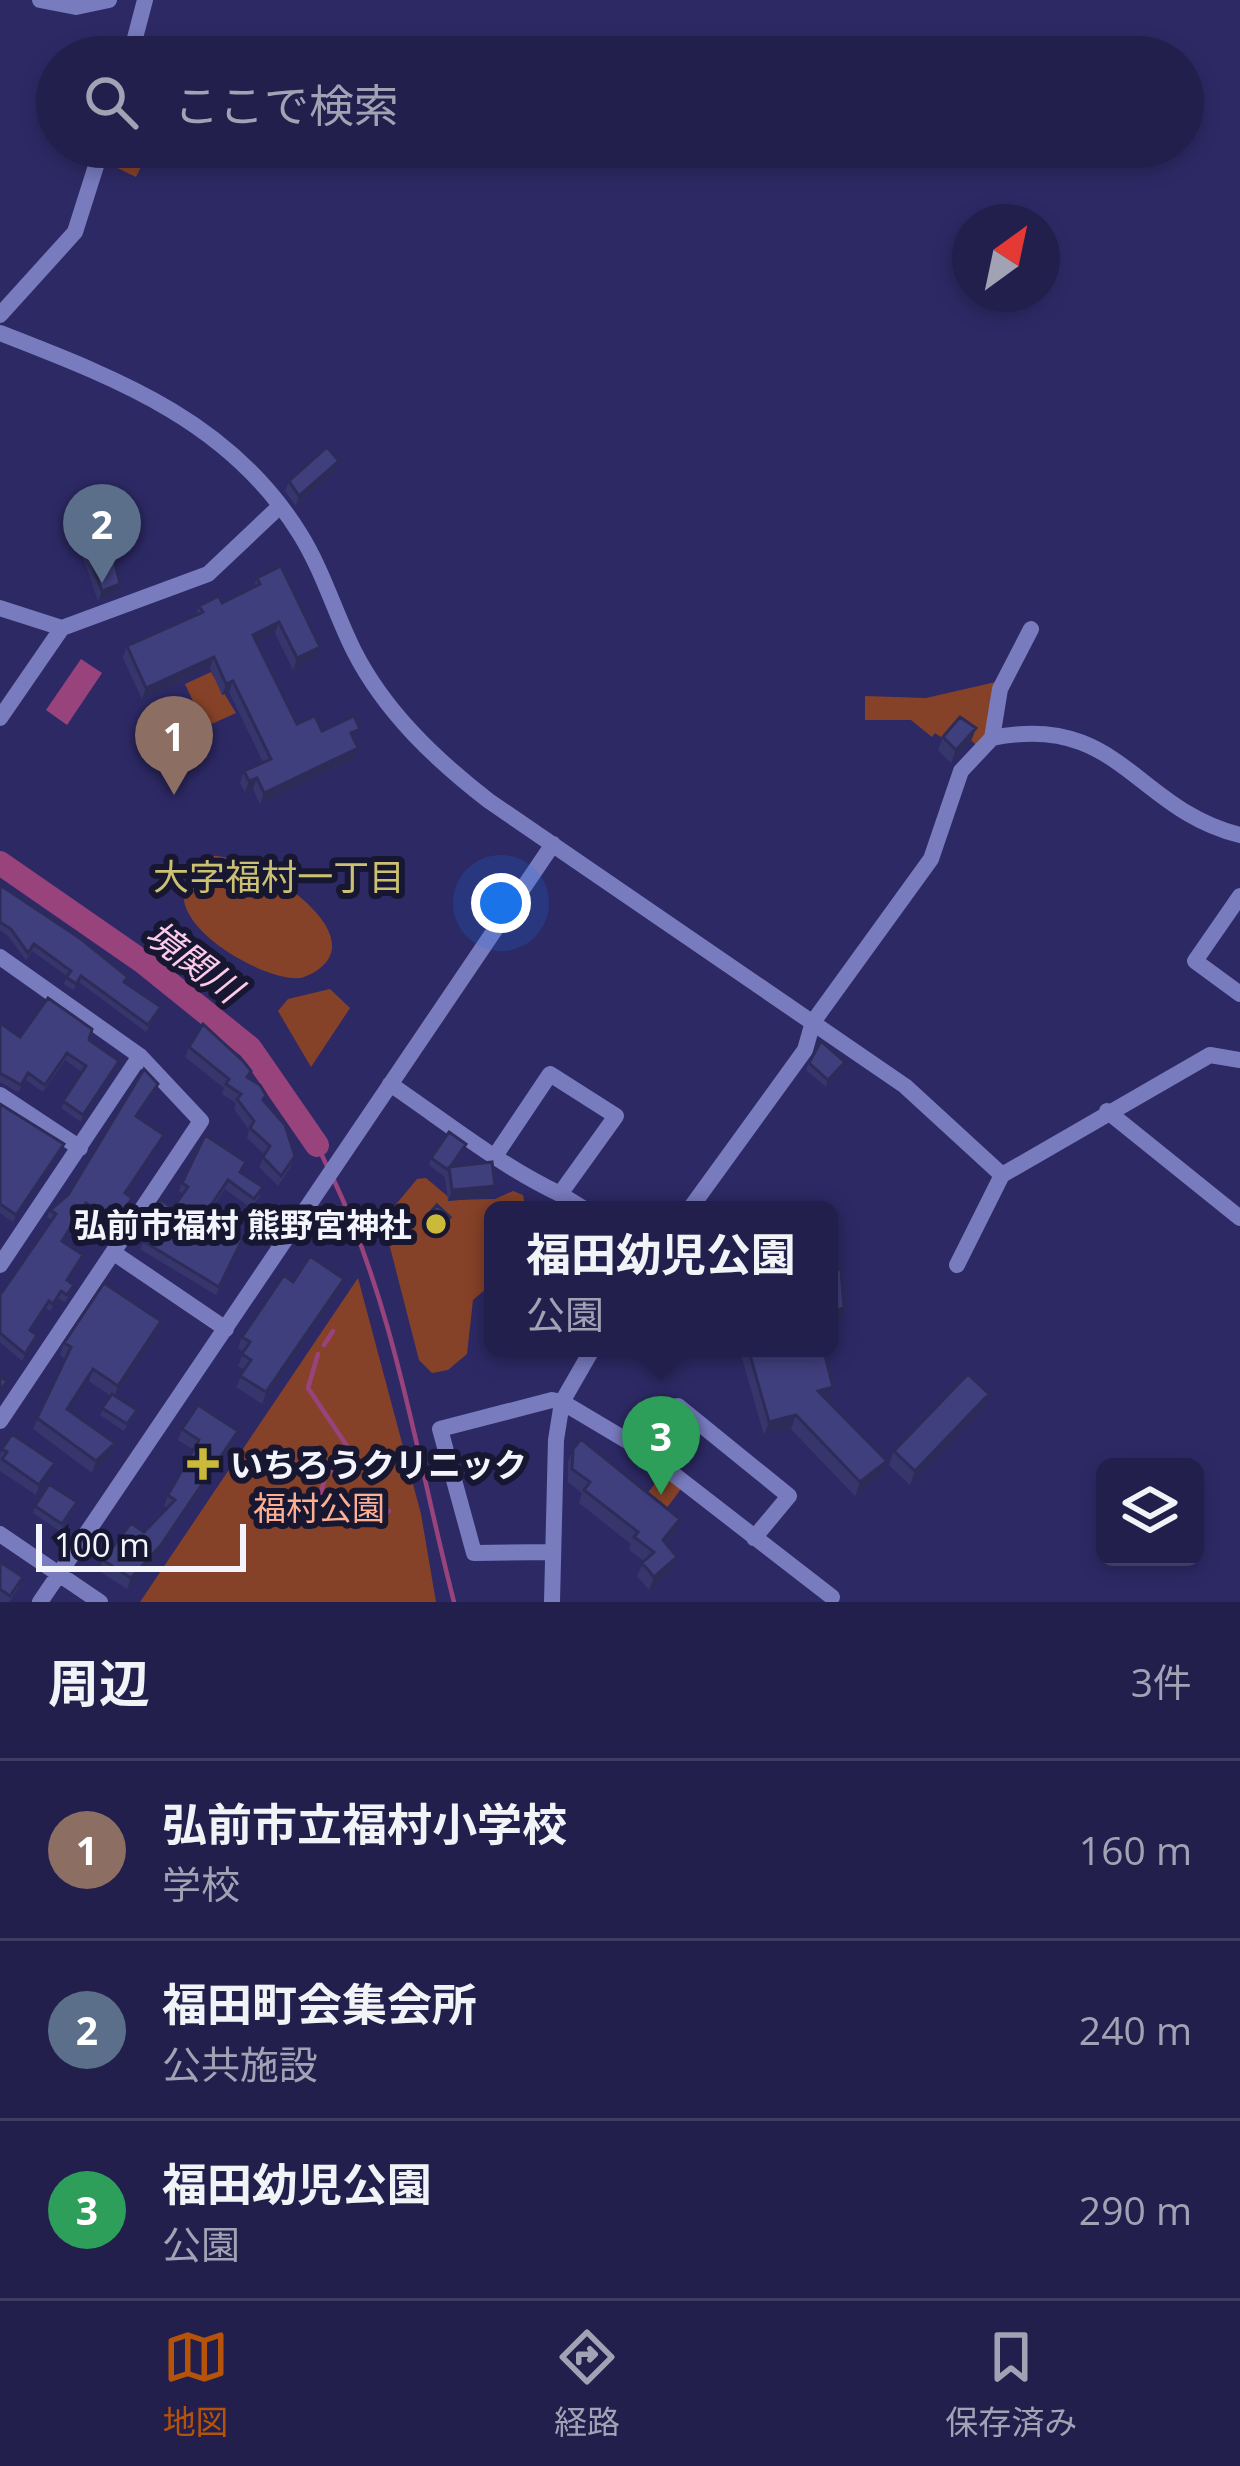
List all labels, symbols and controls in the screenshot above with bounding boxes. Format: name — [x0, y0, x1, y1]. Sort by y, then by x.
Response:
search box — [36, 36, 1204, 168]
icon: search — [78, 69, 144, 135]
text: ここで検索 — [174, 74, 399, 135]
north arrow — [952, 204, 1060, 312]
pin: 2 — [63, 484, 141, 583]
pin: 1 — [135, 696, 213, 795]
district label: 大字福村一丁目 — [153, 852, 405, 901]
your location — [471, 873, 531, 933]
water label: 境関川 — [136, 909, 255, 1015]
popup — [484, 1201, 838, 1357]
place label: 弘前市福村 熊野宮神社 — [73, 1202, 412, 1247]
marker: 弘前市福村 熊野宮神社 — [423, 1211, 449, 1237]
text: 福田幼児公園 — [526, 1223, 796, 1284]
text: 公園 — [526, 1287, 604, 1340]
pin: 3 — [622, 1396, 700, 1495]
place label: いちろうクリニック — [230, 1442, 527, 1487]
marker: いちろうクリニック — [187, 1448, 219, 1480]
map controls — [1096, 1458, 1204, 1566]
button: layers — [1096, 1458, 1204, 1566]
park label: 福村公園 — [253, 1485, 385, 1530]
scale bar — [36, 1518, 246, 1571]
text: 100 m — [54, 1522, 150, 1567]
text: 周辺 — [48, 1647, 150, 1717]
text: 3件 — [1131, 1655, 1192, 1708]
text: 弘前市立福村小学校 — [162, 1793, 567, 1854]
text: 1 — [76, 1823, 98, 1876]
text: 160 m — [1079, 1823, 1192, 1876]
text: 学校 — [162, 1857, 240, 1910]
text: 福田町会集会所 — [162, 1973, 477, 2034]
text: 2 — [76, 2003, 98, 2056]
text: 240 m — [1079, 2003, 1192, 2056]
text: 公共施設 — [162, 2037, 318, 2090]
text: 福田幼児公園 — [162, 2153, 432, 2214]
text: 3 — [76, 2183, 98, 2236]
text: 290 m — [1079, 2183, 1192, 2236]
text: 公園 — [162, 2217, 240, 2270]
tab: 地図 — [163, 2324, 229, 2444]
tab: 経路 — [554, 2324, 620, 2444]
tab: 保存済み — [945, 2324, 1077, 2444]

